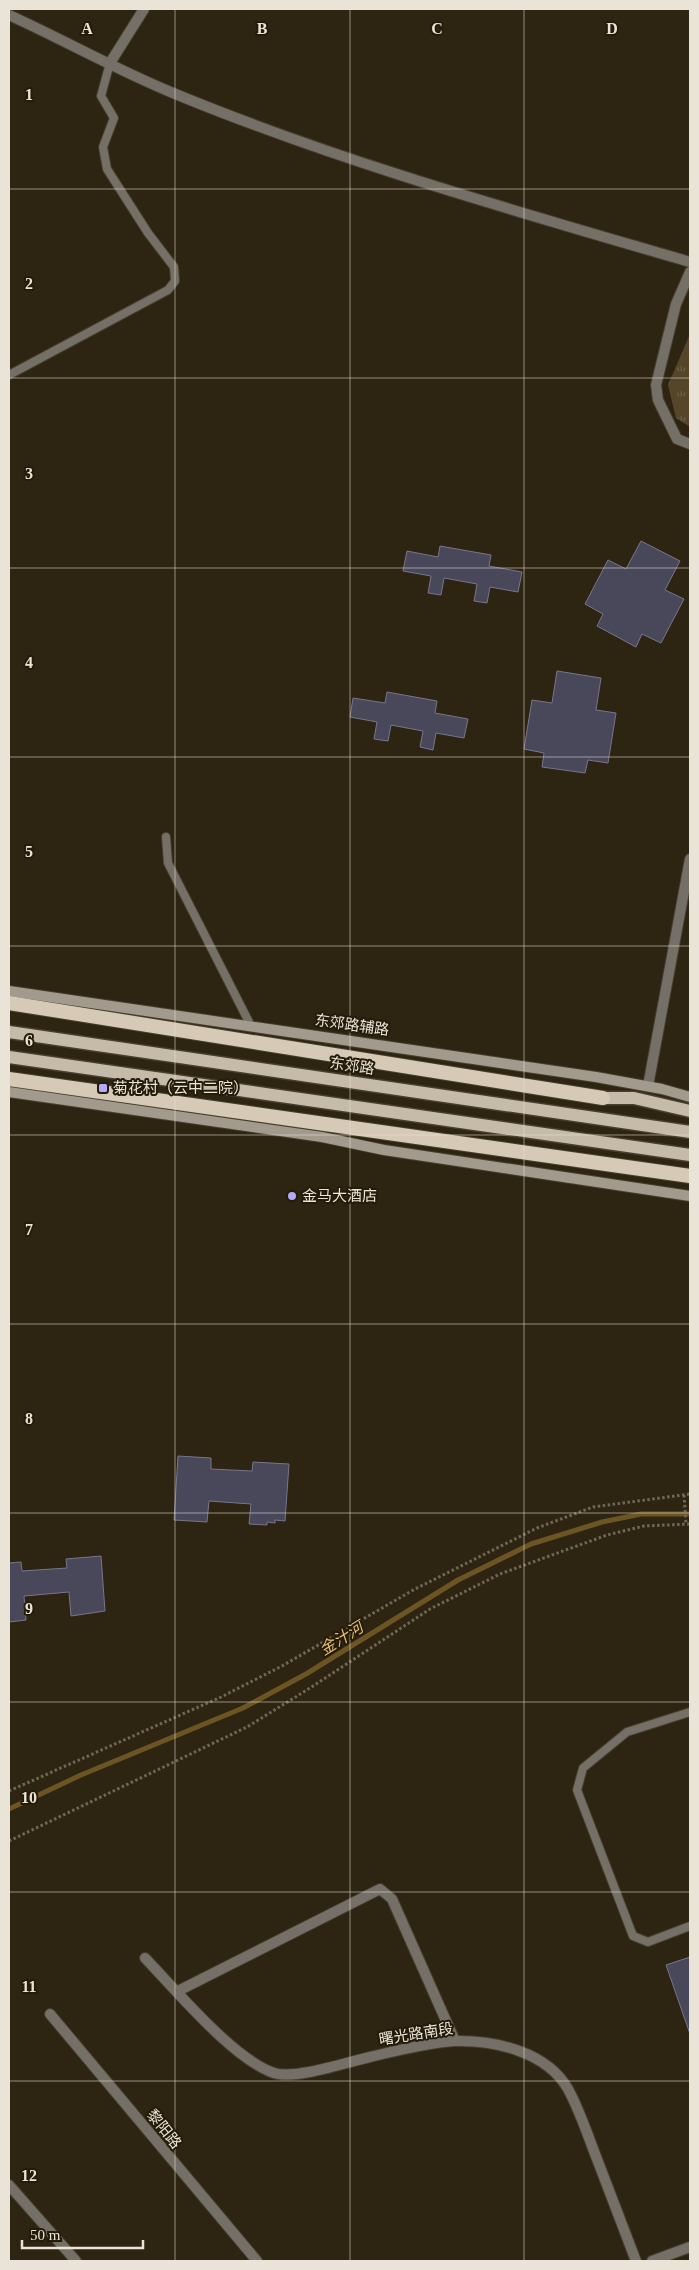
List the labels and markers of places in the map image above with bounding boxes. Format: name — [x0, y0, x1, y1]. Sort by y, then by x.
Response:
place label: 菊花村（云中二院） — [113, 1079, 248, 1096]
marker: 菊花村（云中二院） — [97, 1082, 109, 1094]
place label: 金马大酒店 — [302, 1188, 377, 1204]
marker: 金马大酒店 — [286, 1190, 298, 1202]

